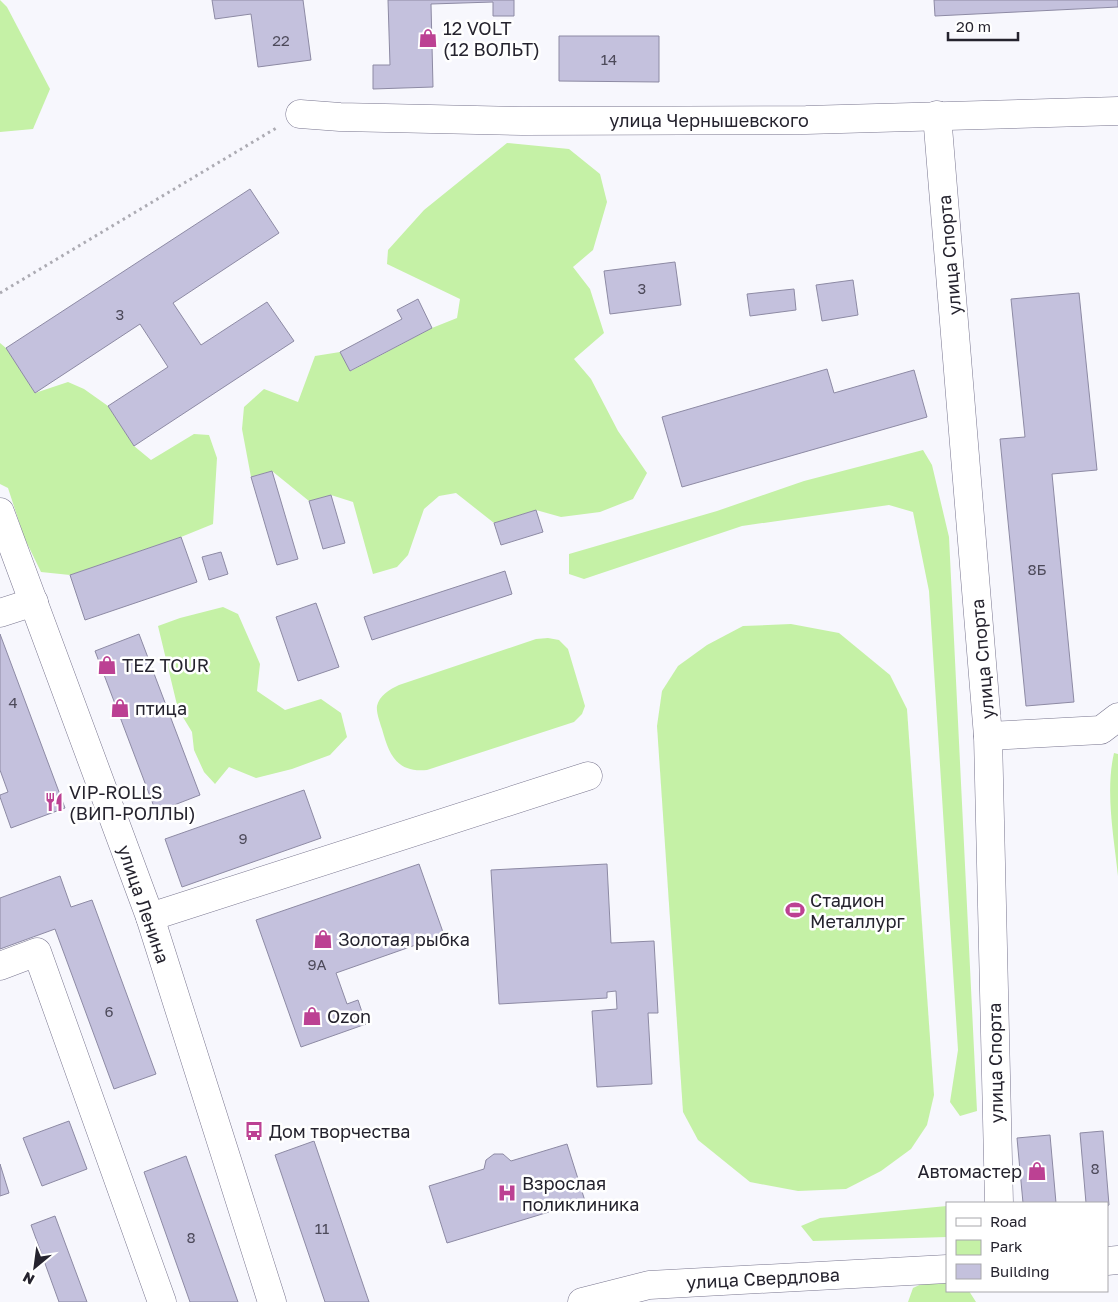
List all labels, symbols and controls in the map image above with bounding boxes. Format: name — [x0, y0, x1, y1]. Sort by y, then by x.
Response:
scale bar — [948, 10, 1018, 42]
place label: 12 VOLT (12 ВОЛЬТ) — [443, 17, 540, 60]
text: 20 m — [956, 17, 991, 35]
shop icon: 12 VOLT (12 ВОЛЬТ) — [417, 27, 439, 49]
house number: 22 — [272, 31, 290, 49]
house number: 14 — [601, 50, 617, 68]
street label: улица Чернышевского — [609, 109, 809, 131]
street label: улица Спорта — [933, 194, 965, 316]
house number: 3 — [638, 279, 646, 297]
house number: 3 — [116, 305, 124, 323]
house number: 8Б — [1027, 560, 1047, 578]
street label: улица Спорта — [966, 598, 998, 720]
shop icon: TEZ TOUR — [96, 654, 118, 676]
place label: TEZ TOUR — [122, 654, 209, 676]
house number: 4 — [8, 693, 18, 711]
shop icon: птица — [109, 697, 131, 719]
place label: птица — [135, 697, 187, 719]
place label: VIP-ROLLS (ВИП-РОЛЛЫ) — [69, 781, 196, 824]
restaurant icon: VIP-ROLLS (ВИП-РОЛЛЫ) — [43, 791, 65, 813]
house number: 9 — [238, 829, 248, 847]
street label: улица Ленина — [113, 842, 175, 966]
place label: Стадион Металлург — [810, 889, 905, 932]
sports icon: Стадион Металлург — [784, 899, 806, 921]
shop icon: Золотая рыбка — [312, 928, 334, 950]
place label: Золотая рыбка — [338, 928, 470, 950]
house number: 9А — [307, 955, 327, 973]
house number: 6 — [104, 1002, 114, 1020]
street label: улица Спорта — [983, 1003, 1007, 1123]
shop icon: Ozon — [301, 1005, 323, 1027]
place label: Ozon — [327, 1005, 371, 1027]
bus stop icon: Дом творчества — [243, 1120, 265, 1142]
place label: Дом творчества — [269, 1120, 410, 1142]
house number: 8 — [1090, 1159, 1100, 1177]
place label: Автомастер — [917, 1160, 1022, 1182]
shop icon: Автомастер — [1026, 1160, 1048, 1182]
place label: Взрослая поликлиника — [522, 1172, 639, 1215]
hospital icon: Взрослая поликлиника — [496, 1182, 518, 1204]
legend — [946, 1202, 1108, 1292]
text: Road — [990, 1212, 1027, 1230]
house number: 11 — [315, 1219, 329, 1237]
house number: 8 — [186, 1228, 196, 1246]
text: Park — [990, 1237, 1023, 1255]
north arrow — [10, 1242, 60, 1292]
text: Building — [990, 1262, 1050, 1280]
street label: улица Свердлова — [686, 1263, 840, 1293]
text: N — [20, 1269, 37, 1289]

